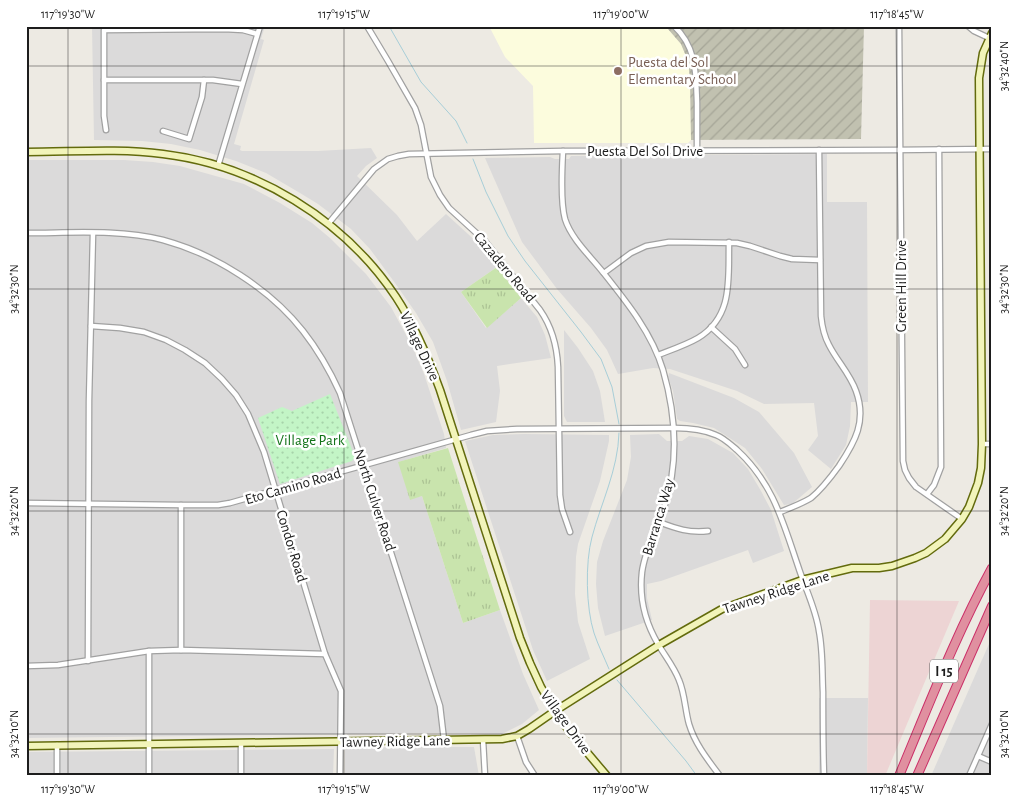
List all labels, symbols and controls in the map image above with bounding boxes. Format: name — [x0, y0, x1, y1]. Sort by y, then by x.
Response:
text: 117°19'30"W — [41, 8, 95, 20]
text: 117°19'15"W — [318, 8, 370, 20]
text: 117°19'00"W — [593, 8, 649, 20]
text: 117°18'45"W — [870, 8, 924, 20]
text: 34°32'40"N — [998, 41, 1010, 91]
place label: Puesta del Sol Elementary School — [628, 55, 737, 87]
marker: Puesta del Sol Elementary School — [612, 65, 624, 77]
street label: Puesta Del Sol Drive — [587, 144, 703, 159]
street label: Cazadero Road — [471, 229, 538, 306]
street label: Green Hill Drive — [894, 240, 909, 332]
text: 34°32'30"N — [8, 264, 20, 314]
text: 34°32'30"N — [998, 264, 1010, 314]
street label: Village Drive — [397, 309, 442, 383]
park label: Village Park — [275, 433, 345, 448]
street label: North Culver Road — [351, 447, 398, 553]
street label: Eto Camino Road — [243, 466, 343, 507]
street label: Barranca Way — [640, 476, 677, 557]
text: 34°32'20"N — [8, 486, 20, 536]
text: 34°32'20"N — [998, 486, 1010, 536]
street label: Condor Road — [273, 508, 310, 584]
street label: Tawney Ridge Lane — [721, 568, 831, 617]
road number: I 15 — [930, 659, 958, 682]
street label: Village Drive — [538, 688, 594, 757]
text: 34°32'10"N — [8, 710, 20, 758]
text: 34°32'10"N — [998, 710, 1010, 758]
street label: Tawney Ridge Lane — [339, 733, 451, 750]
text: 117°19'30"W — [41, 783, 95, 795]
text: 117°19'15"W — [318, 783, 370, 795]
text: 117°19'00"W — [593, 783, 649, 795]
text: 117°18'45"W — [870, 783, 924, 795]

